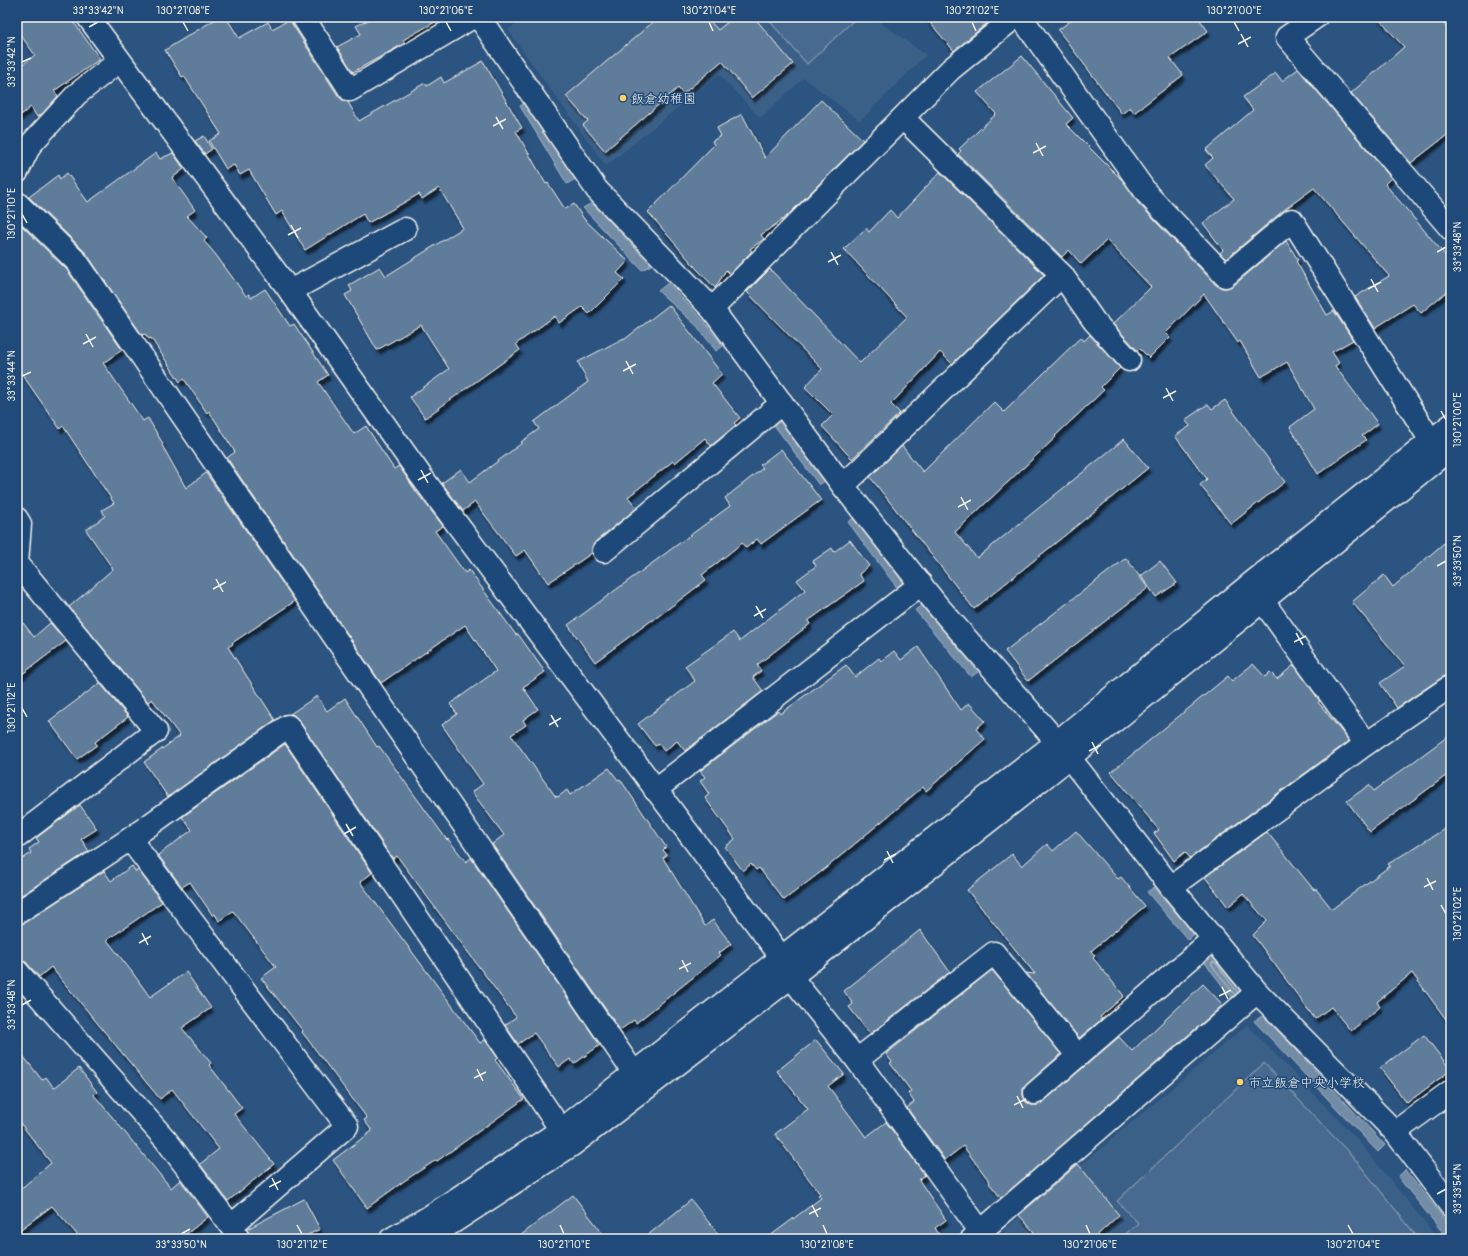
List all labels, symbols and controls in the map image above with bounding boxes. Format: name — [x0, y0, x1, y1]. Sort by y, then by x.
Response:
text: 33°33'42"N — [73, 5, 124, 17]
text: 130°21'08"E — [156, 5, 210, 17]
text: 130°21'06"E — [419, 5, 473, 17]
text: 130°21'04"E — [682, 5, 736, 17]
text: 130°21'02"E — [945, 5, 999, 17]
text: 130°21'00"E — [1206, 5, 1262, 17]
text: 33°33'42"N — [6, 36, 18, 87]
place label: 飯倉幼稚園 — [631, 91, 696, 107]
marker: 飯倉幼稚園 — [618, 93, 628, 103]
text: 130°21'10"E — [6, 188, 18, 240]
text: 33°33'48"N — [1452, 222, 1464, 272]
text: 33°33'44"N — [6, 350, 18, 402]
text: 130°21'00"E — [1452, 392, 1464, 448]
text: 33°33'50"N — [1452, 535, 1464, 587]
text: 130°21'12"E — [6, 683, 18, 733]
text: 130°21'02"E — [1452, 887, 1464, 941]
text: 33°33'48"N — [6, 980, 18, 1030]
place label: 市立飯倉中央小学校 — [1248, 1075, 1365, 1091]
marker: 市立飯倉中央小学校 — [1235, 1077, 1245, 1087]
text: 33°33'54"N — [1452, 1163, 1464, 1214]
text: 33°33'50"N — [155, 1239, 207, 1251]
text: 130°21'12"E — [277, 1239, 327, 1251]
text: 130°21'10"E — [538, 1239, 590, 1251]
text: 130°21'08"E — [800, 1239, 854, 1251]
text: 130°21'06"E — [1063, 1239, 1117, 1251]
text: 130°21'04"E — [1326, 1239, 1380, 1251]

